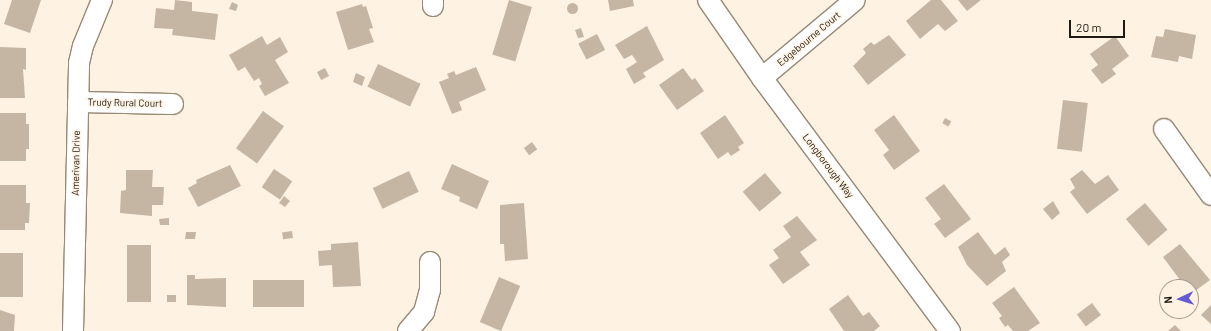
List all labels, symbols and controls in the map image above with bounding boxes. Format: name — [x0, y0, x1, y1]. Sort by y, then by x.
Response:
street label: Edgebourne Court — [775, 9, 843, 69]
scale bar — [1071, 12, 1127, 38]
text: 20 m — [1076, 20, 1102, 34]
street label: Trudy Rural Court — [87, 96, 163, 110]
street label: Amerivan Drive — [69, 130, 83, 196]
street label: Longborough Way — [800, 131, 856, 201]
north arrow — [1159, 279, 1199, 319]
text: N — [1161, 296, 1174, 304]

